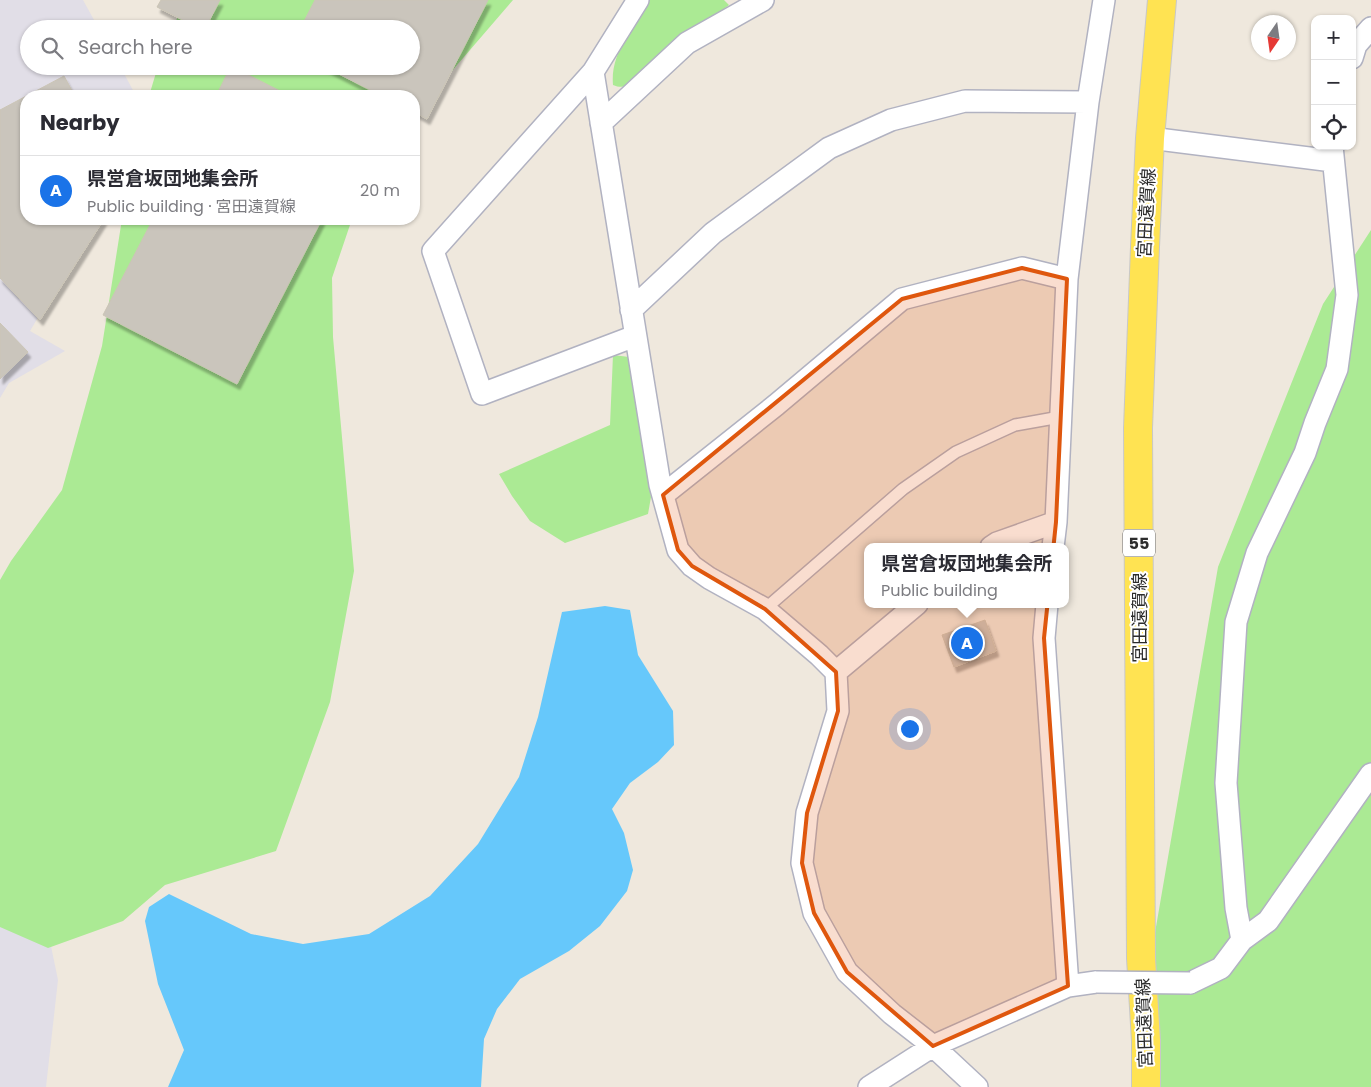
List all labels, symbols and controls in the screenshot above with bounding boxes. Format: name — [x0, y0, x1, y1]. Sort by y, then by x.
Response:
north arrow — [1251, 15, 1296, 60]
map controls — [1311, 15, 1356, 150]
button: + — [1311, 15, 1356, 60]
search box — [20, 20, 420, 75]
icon: search — [38, 34, 66, 62]
text: Search here — [78, 34, 192, 61]
button: − — [1311, 60, 1356, 105]
button: locate — [1311, 105, 1356, 150]
text: Nearby — [40, 108, 120, 137]
text: 県営倉坂団地集会所 — [87, 165, 258, 192]
street label: 宮田遠賀線 — [1131, 167, 1161, 259]
text: A — [50, 179, 62, 202]
text: 20 m — [360, 179, 400, 202]
text: Public building · 宮田遠賀線 — [87, 195, 296, 218]
road number: 55 — [1123, 530, 1155, 556]
popup — [864, 543, 1069, 608]
text: 県営倉坂団地集会所 — [881, 550, 1052, 577]
street label: 宮田遠賀線 — [1127, 573, 1152, 663]
text: Public building — [881, 579, 998, 602]
pin: A — [951, 624, 983, 662]
your location — [897, 716, 923, 742]
street label: 宮田遠賀線 — [1130, 978, 1158, 1068]

